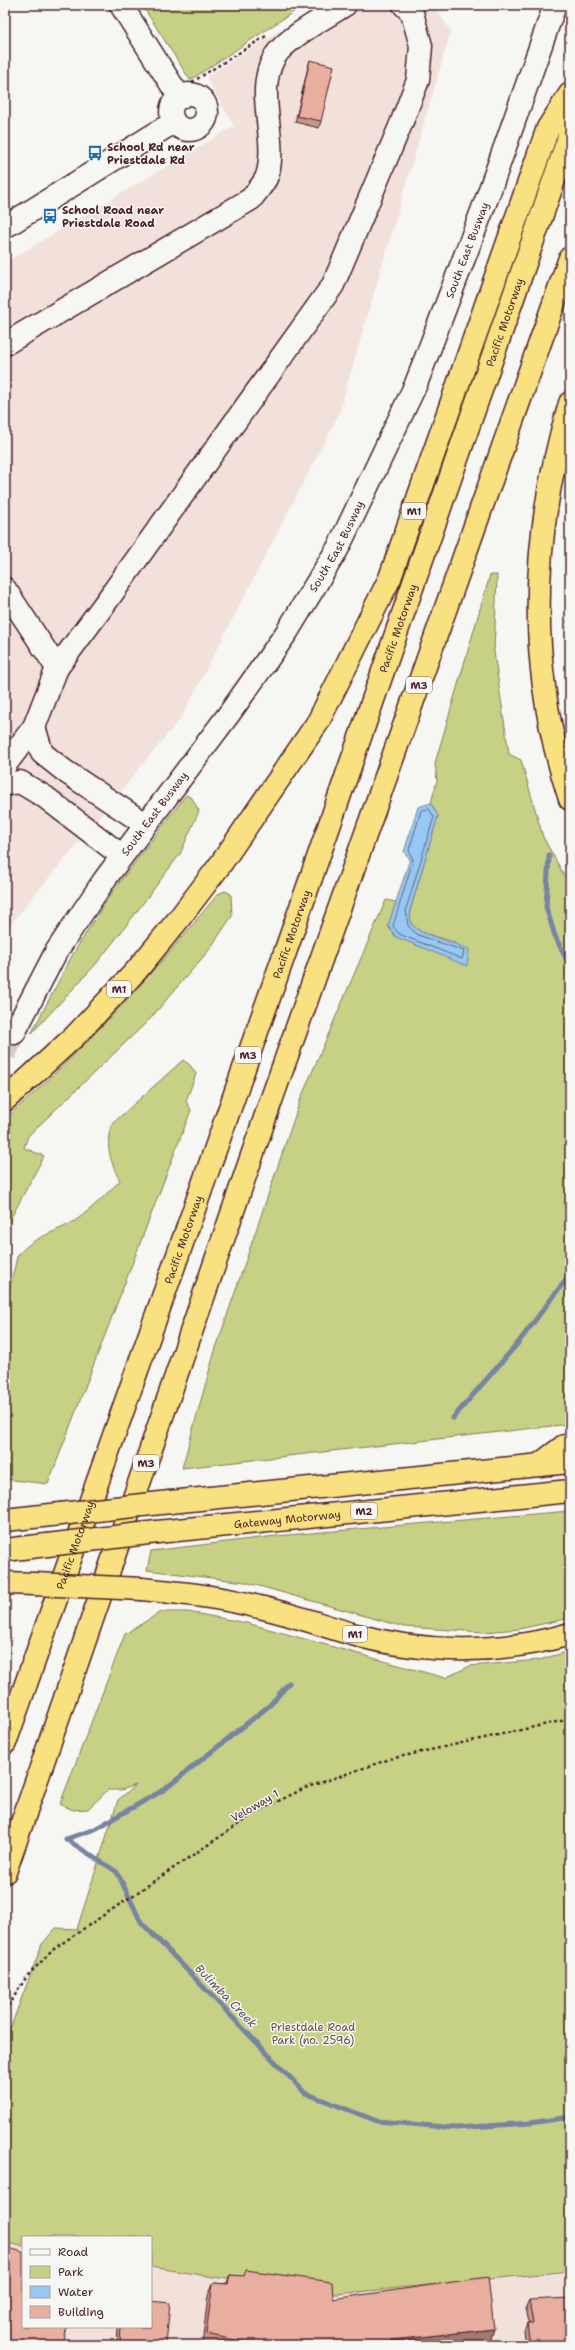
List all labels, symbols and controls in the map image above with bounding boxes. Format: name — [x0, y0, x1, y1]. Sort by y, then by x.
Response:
place label: School Rd near Priestdale Rd — [107, 140, 195, 168]
bus stop icon: School Rd near Priestdale Rd — [86, 144, 104, 162]
street label: South East Busway — [442, 200, 492, 301]
place label: School Road near Priestdale Road — [62, 203, 164, 231]
bus stop icon: School Road near Priestdale Road — [41, 207, 59, 225]
street label: Pacific Motorway — [482, 276, 527, 369]
street label: South East Busway — [306, 498, 367, 595]
road number: M1 — [402, 503, 426, 519]
street label: Pacific Motorway — [376, 582, 420, 675]
road number: M3 — [406, 677, 432, 693]
street label: South East Busway — [118, 768, 191, 859]
street label: Pacific Motorway — [269, 888, 314, 981]
road number: M1 — [107, 981, 131, 997]
road number: M3 — [235, 1047, 261, 1063]
street label: Pacific Motorway — [161, 1193, 206, 1286]
road number: M3 — [133, 1455, 159, 1471]
street label: Pacific Motorway — [53, 1499, 98, 1591]
road number: M2 — [351, 1503, 377, 1519]
street label: Gateway Motorway — [233, 1506, 342, 1532]
road number: M1 — [343, 1626, 367, 1642]
street label: Veloway 1 — [228, 1786, 282, 1826]
water label: Bulimba Creek — [191, 1961, 261, 2031]
park label: Priestdale Road Park (no. 2596) — [271, 2020, 355, 2048]
legend — [22, 2236, 152, 2328]
text: Road — [58, 2244, 89, 2260]
text: Park — [58, 2264, 84, 2280]
text: Water — [58, 2284, 94, 2300]
text: Building — [58, 2304, 104, 2320]

